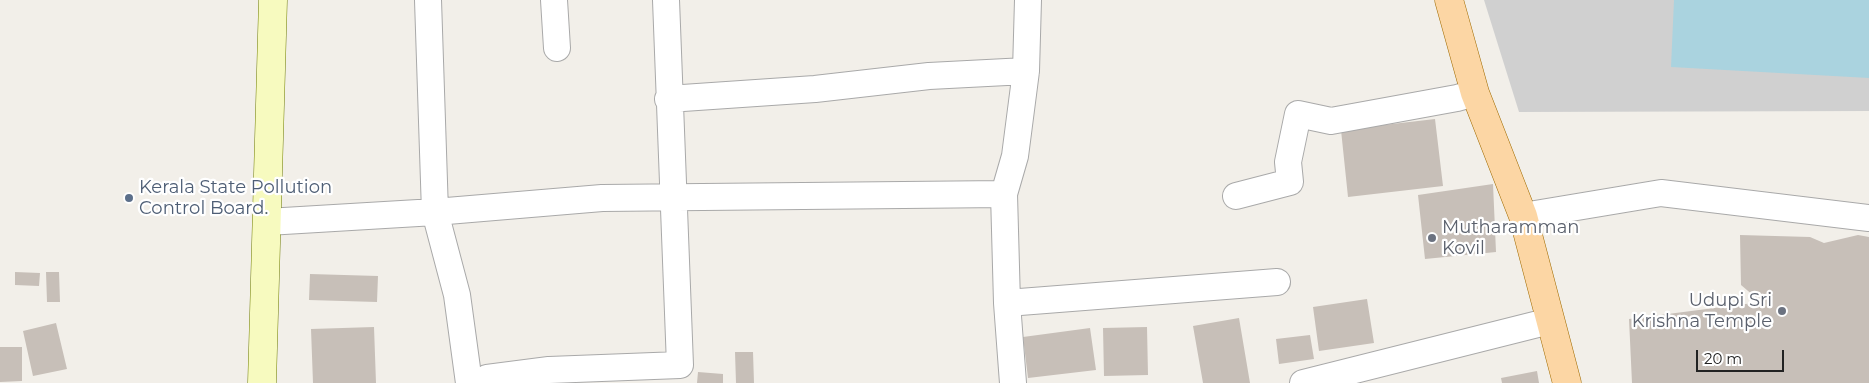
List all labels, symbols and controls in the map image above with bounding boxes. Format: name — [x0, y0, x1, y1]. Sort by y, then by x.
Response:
place label: Kerala State Pollution Control Board. — [139, 177, 332, 220]
marker: Kerala State Pollution Control Board. — [123, 192, 135, 204]
place label: Mutharamman Kovil — [1442, 217, 1579, 260]
marker: Mutharamman Kovil — [1426, 232, 1438, 244]
place label: Udupi Sri Krishna Temple — [1632, 290, 1772, 332]
marker: Udupi Sri Krishna Temple — [1776, 305, 1788, 317]
scale bar — [1699, 340, 1786, 372]
text: 20 m — [1704, 349, 1742, 368]

